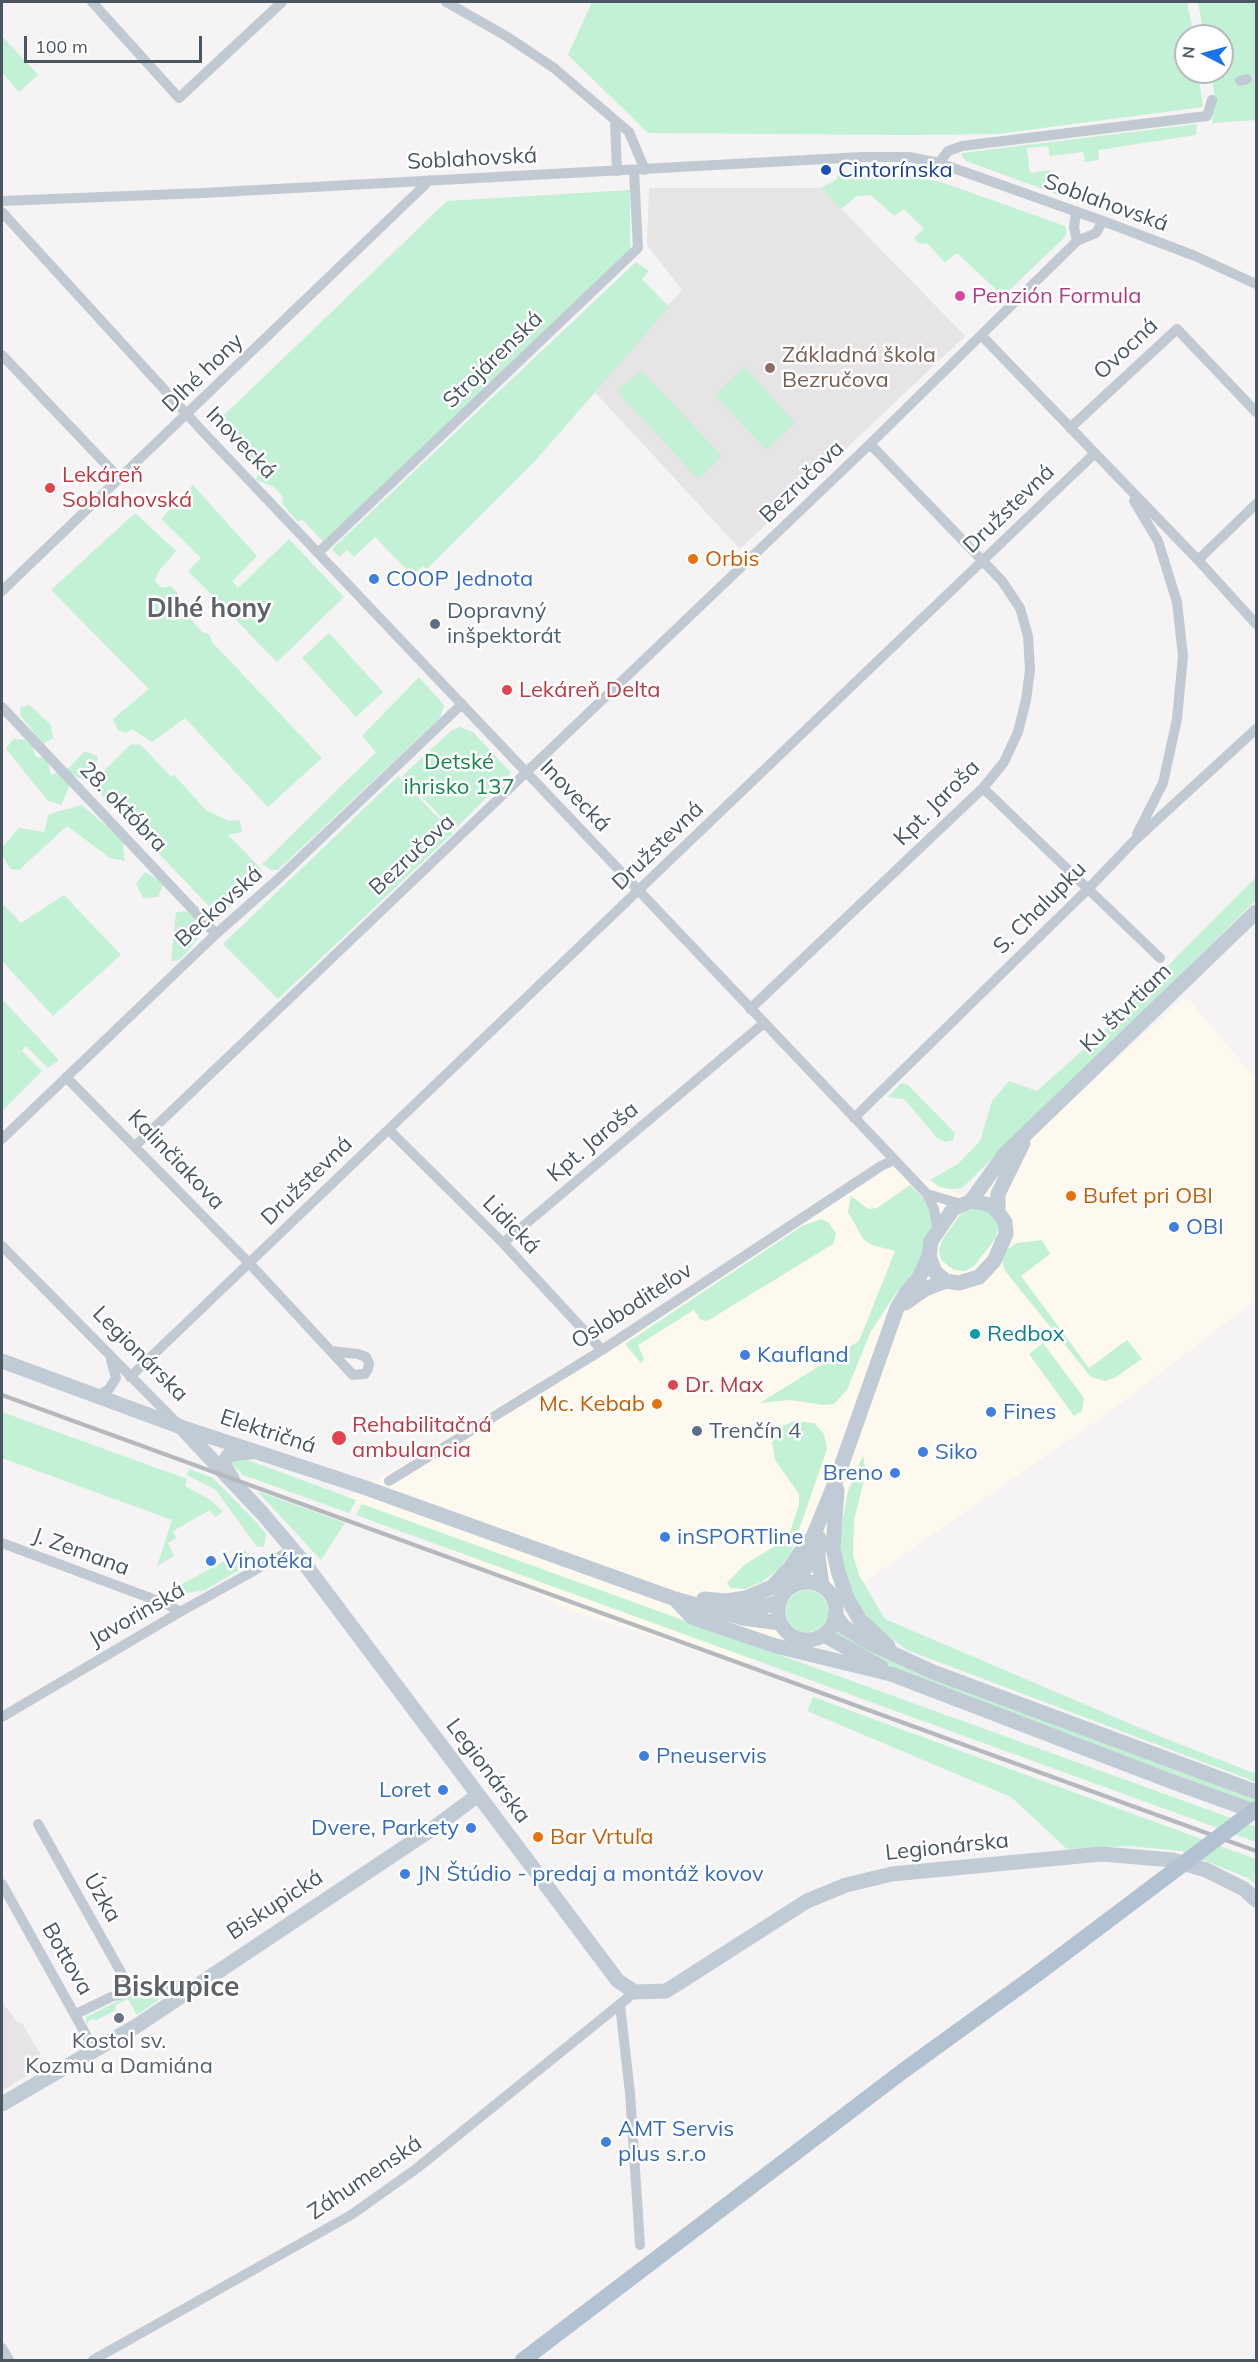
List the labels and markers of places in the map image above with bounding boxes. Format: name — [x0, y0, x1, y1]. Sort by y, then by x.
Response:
place label: Cintorínska — [838, 157, 953, 183]
marker: Cintorínska — [819, 163, 833, 177]
place label: Penzión Formula — [972, 283, 1141, 309]
marker: Penzión Formula — [953, 289, 967, 303]
place label: Základná škola Bezručova — [782, 342, 936, 394]
marker: Základná škola Bezručova — [763, 361, 777, 375]
place label: Lekáreň Soblahovská — [62, 462, 192, 514]
marker: Lekáreň Soblahovská — [43, 481, 57, 495]
place label: Orbis — [705, 546, 759, 572]
marker: Orbis — [686, 552, 700, 566]
place label: COOP Jednota — [386, 566, 533, 592]
marker: COOP Jednota — [367, 572, 381, 586]
place label: Dopravný inšpektorát — [447, 598, 561, 650]
marker: Dopravný inšpektorát — [428, 617, 442, 631]
place label: Lekáreň Delta — [519, 677, 660, 703]
marker: Lekáreň Delta — [500, 683, 514, 697]
place label: Bufet pri OBI — [1083, 1183, 1213, 1209]
marker: Bufet pri OBI — [1064, 1189, 1078, 1203]
place label: OBI — [1186, 1214, 1224, 1240]
marker: OBI — [1167, 1220, 1181, 1234]
place label: Redbox — [987, 1321, 1064, 1347]
marker: Redbox — [968, 1327, 982, 1341]
place label: Kaufland — [757, 1342, 849, 1368]
marker: Kaufland — [738, 1348, 752, 1362]
place label: Dr. Max — [685, 1372, 764, 1398]
marker: Dr. Max — [666, 1378, 680, 1392]
place label: Mc. Kebab — [539, 1391, 645, 1417]
marker: Mc. Kebab — [650, 1397, 664, 1411]
place label: Fines — [1003, 1399, 1056, 1425]
marker: Fines — [984, 1405, 998, 1419]
place label: Rehabilitačná ambulancia — [352, 1412, 492, 1464]
place label: Trenčín 4 — [709, 1418, 801, 1444]
marker: Trenčín 4 — [690, 1424, 704, 1438]
marker: Rehabilitačná ambulancia — [330, 1429, 348, 1447]
place label: Siko — [935, 1439, 978, 1465]
marker: Siko — [916, 1445, 930, 1459]
place label: Breno — [823, 1460, 883, 1486]
marker: Breno — [888, 1466, 902, 1480]
place label: inSPORTline — [677, 1524, 803, 1550]
marker: inSPORTline — [658, 1530, 672, 1544]
place label: Vinotéka — [223, 1548, 313, 1574]
marker: Vinotéka — [204, 1554, 218, 1568]
place label: Pneuservis — [656, 1743, 767, 1769]
marker: Pneuservis — [637, 1749, 651, 1763]
place label: Loret — [379, 1777, 431, 1803]
marker: Loret — [436, 1783, 450, 1797]
place label: Dvere, Parkety — [311, 1815, 459, 1841]
marker: Dvere, Parkety — [464, 1821, 478, 1835]
place label: Bar Vrtuľa — [550, 1824, 653, 1850]
marker: Bar Vrtuľa — [531, 1830, 545, 1844]
place label: JN Štúdio - predaj a montáž kovov — [417, 1861, 764, 1887]
marker: JN Štúdio - predaj a montáž kovov — [398, 1867, 412, 1881]
marker: Kostol sv. Kozmu a Damiána — [112, 2011, 126, 2025]
place label: Kostol sv. Kozmu a Damiána — [25, 2028, 213, 2080]
place label: AMT Servis plus s.r.o — [618, 2116, 734, 2168]
marker: AMT Servis plus s.r.o — [599, 2135, 613, 2149]

